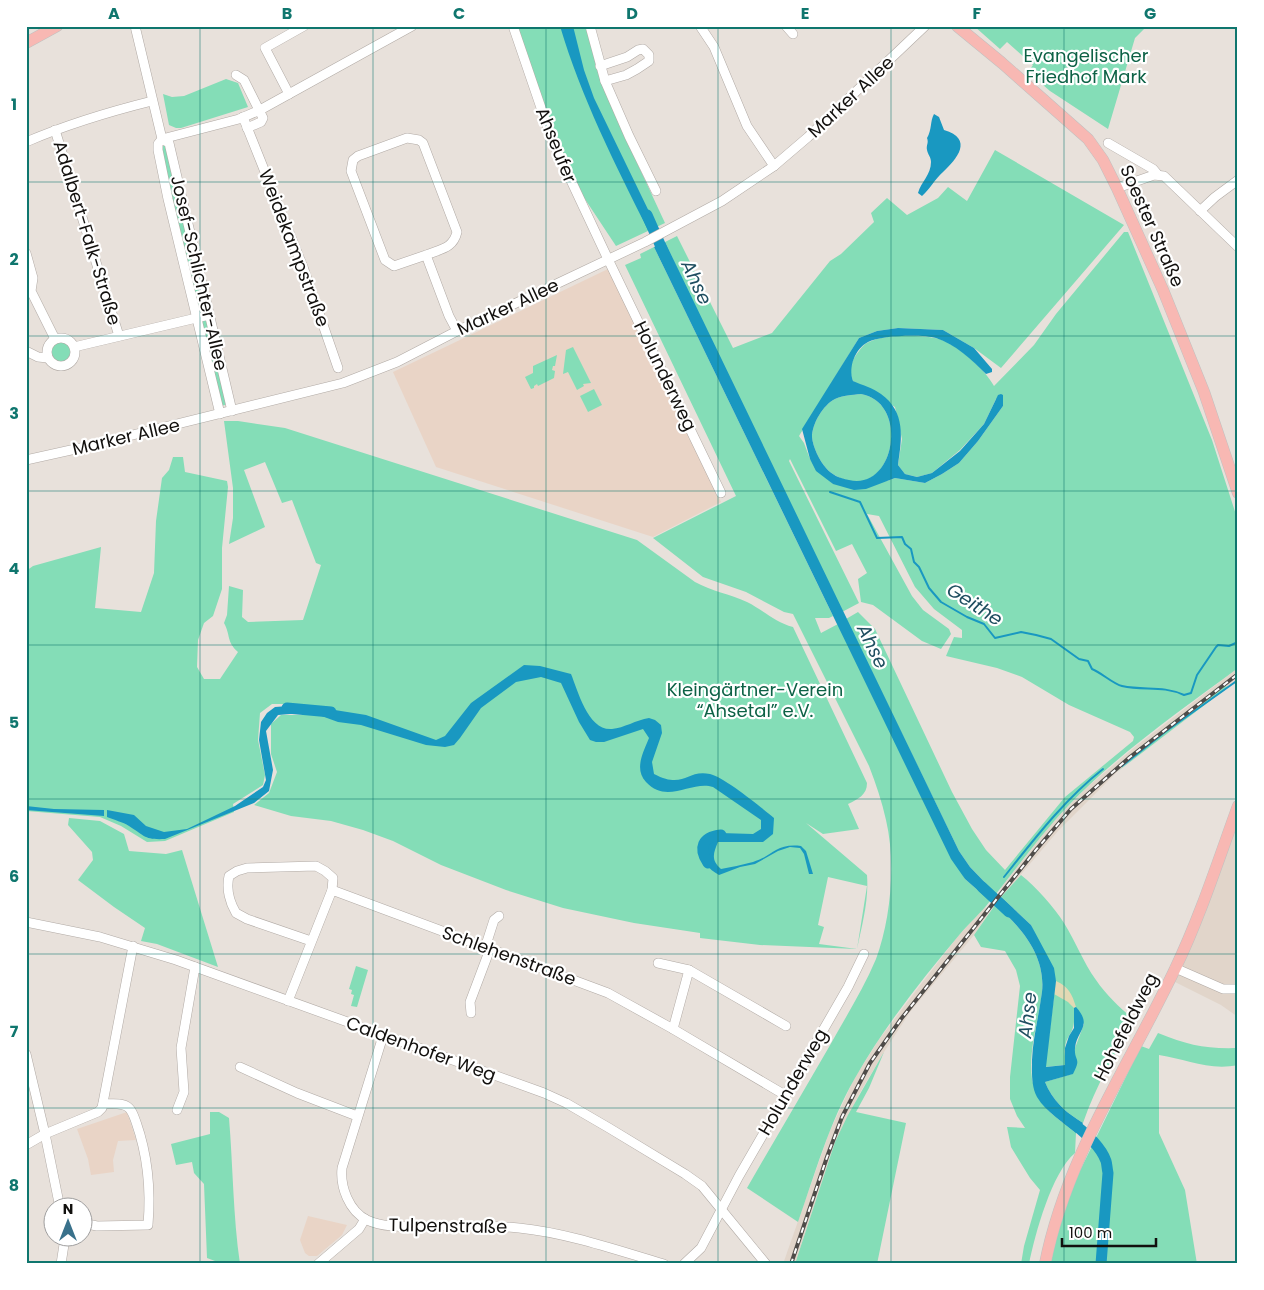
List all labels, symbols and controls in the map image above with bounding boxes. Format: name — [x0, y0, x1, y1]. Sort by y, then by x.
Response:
text: A — [108, 2, 120, 25]
text: B — [282, 2, 292, 25]
text: C — [453, 2, 465, 25]
text: D — [626, 2, 638, 25]
text: E — [801, 2, 809, 25]
text: F — [973, 2, 982, 25]
text: G — [1144, 2, 1156, 25]
park label: Evangelischer Friedhof Mark — [1024, 43, 1149, 89]
street label: Marker Allee — [802, 50, 899, 143]
text: 1 — [11, 93, 17, 116]
street label: Ahseufer — [530, 103, 583, 187]
street label: Adalbert-Falk-Straße — [48, 138, 127, 328]
street label: Soester Straße — [1114, 161, 1191, 291]
street label: Weidekampstraße — [253, 165, 336, 330]
street label: Josef-Schlichter-Allee — [165, 173, 234, 373]
text: 2 — [9, 248, 19, 271]
water label: Ahse — [674, 254, 719, 309]
street label: Marker Allee — [453, 272, 563, 341]
street label: Holunderweg — [628, 317, 703, 435]
text: 3 — [9, 402, 19, 425]
street label: Marker Allee — [70, 412, 182, 461]
text: 4 — [9, 557, 20, 580]
water label: Geithe — [941, 576, 1008, 633]
water label: Ahse — [850, 618, 895, 673]
park label: Kleingärtner-Verein “Ahsetal” e.V. — [667, 677, 843, 723]
text: 5 — [9, 711, 19, 734]
text: 6 — [9, 865, 19, 888]
street label: Schlehenstraße — [439, 920, 580, 991]
street label: Hohefeldweg — [1088, 968, 1164, 1085]
water label: Ahse — [1011, 990, 1044, 1041]
street label: Caldenhofer Weg — [343, 1010, 500, 1087]
text: 7 — [10, 1020, 19, 1043]
street label: Holunderweg — [752, 1024, 833, 1140]
text: 8 — [9, 1174, 19, 1197]
north arrow — [42, 1198, 92, 1248]
text: N — [63, 1199, 73, 1219]
street label: Tulpenstraße — [388, 1212, 508, 1239]
scale bar — [1062, 1215, 1155, 1247]
text: 100 m — [1069, 1222, 1112, 1243]

